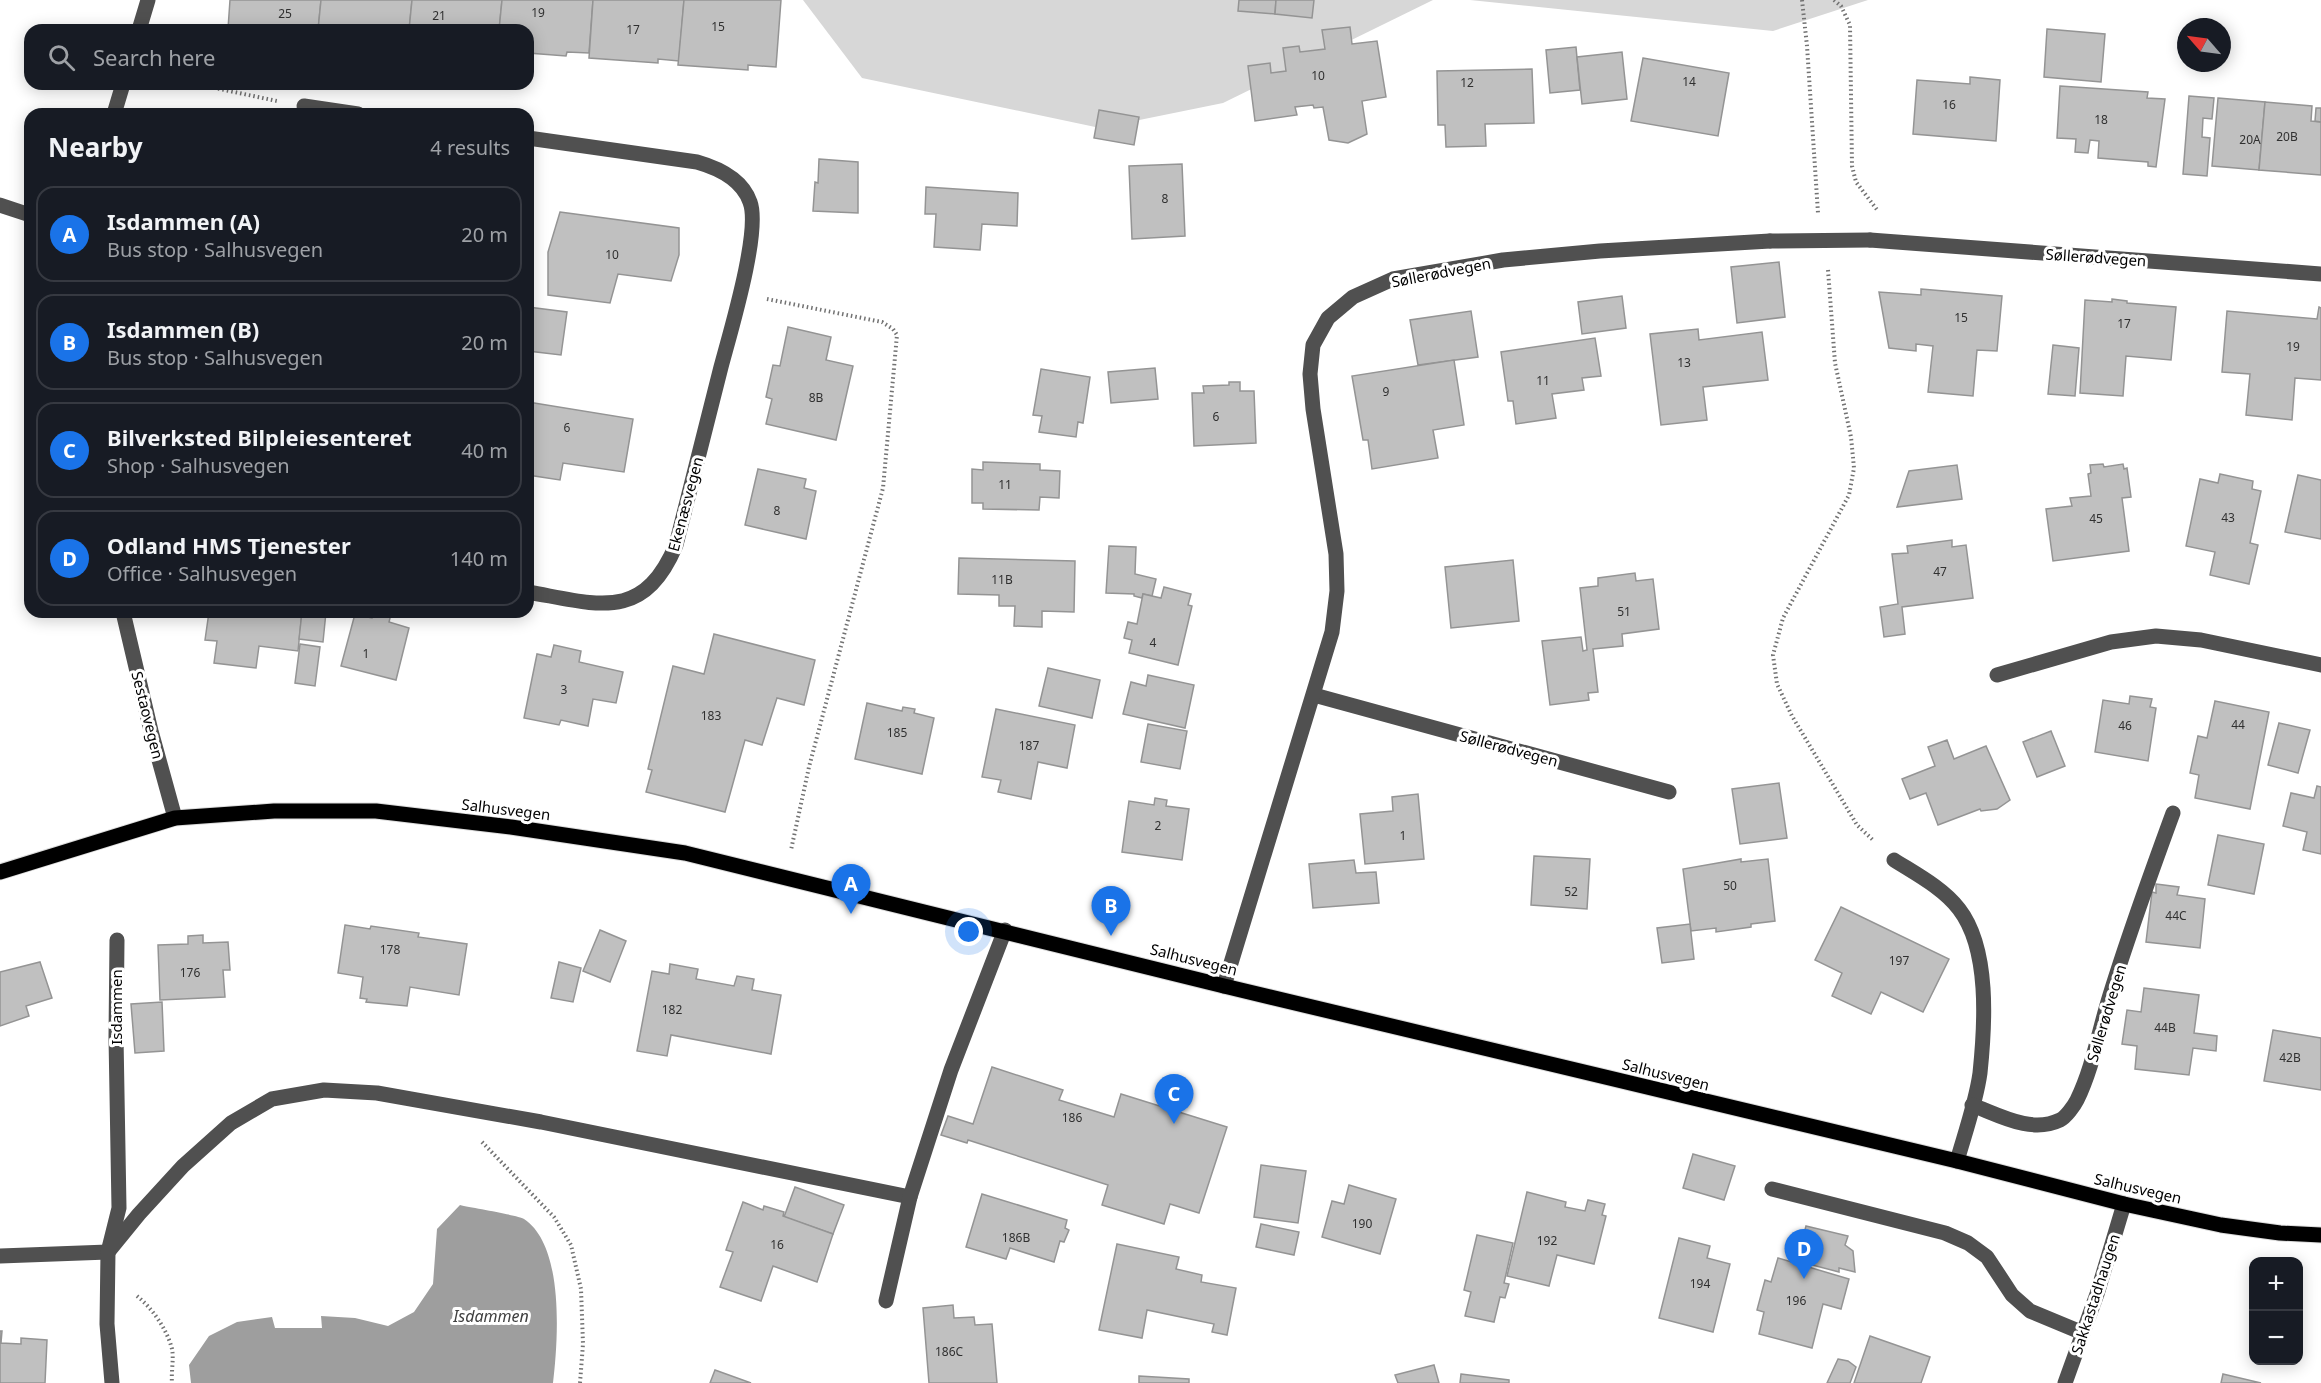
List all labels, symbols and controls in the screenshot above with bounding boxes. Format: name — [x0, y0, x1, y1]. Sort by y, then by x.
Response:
house number: 19 — [531, 4, 545, 21]
house number: 25 — [278, 5, 292, 22]
house number: 21 — [432, 7, 446, 24]
house number: 15 — [711, 18, 725, 35]
north arrow — [2177, 18, 2231, 72]
house number: 17 — [626, 21, 640, 38]
search box — [24, 24, 534, 90]
icon: search — [45, 41, 78, 74]
text: Search here — [93, 42, 215, 72]
house number: 10 — [1311, 67, 1325, 84]
house number: 14 — [1682, 73, 1696, 90]
house number: 12 — [1460, 74, 1474, 91]
house number: 16 — [1942, 96, 1956, 113]
house number: 18 — [2094, 111, 2108, 128]
house number: 20B — [2276, 128, 2298, 145]
text: Nearby — [48, 129, 143, 165]
house number: 20A — [2239, 131, 2261, 148]
text: 4 results — [430, 134, 510, 161]
house number: 8 — [1162, 190, 1169, 207]
text: Isdammen (A) — [107, 206, 260, 236]
text: A — [63, 221, 76, 248]
text: 20 m — [461, 221, 508, 248]
text: Bus stop · Salhusvegen — [107, 236, 323, 263]
street label: Søllerødvegen — [2045, 244, 2147, 270]
house number: 10 — [605, 246, 619, 263]
street label: Søllerødvegen — [1390, 253, 1492, 291]
house number: 15 — [1954, 309, 1968, 326]
text: Isdammen (B) — [107, 314, 259, 344]
house number: 17 — [2117, 315, 2131, 332]
text: B — [63, 329, 76, 356]
text: 20 m — [461, 329, 508, 356]
house number: 19 — [2286, 338, 2300, 355]
text: Bus stop · Salhusvegen — [107, 344, 323, 371]
house number: 13 — [1677, 354, 1691, 371]
house number: 11 — [1536, 372, 1550, 389]
house number: 9 — [1383, 383, 1390, 400]
house number: 8B — [809, 389, 824, 406]
house number: 6 — [1213, 408, 1220, 425]
house number: 6 — [564, 419, 571, 436]
text: Bilverksted Bilpleiesenteret — [107, 422, 412, 452]
text: C — [63, 437, 76, 464]
text: 40 m — [461, 437, 508, 464]
text: Shop · Salhusvegen — [107, 452, 290, 479]
street label: Ekenæsvegen — [663, 454, 707, 554]
house number: 11 — [998, 476, 1012, 493]
house number: 8 — [774, 502, 781, 519]
house number: 43 — [2221, 509, 2235, 526]
house number: 45 — [2089, 510, 2103, 527]
text: Odland HMS Tjenester — [107, 530, 351, 560]
text: D — [62, 545, 77, 572]
text: 140 m — [450, 545, 508, 572]
text: Office · Salhusvegen — [107, 560, 297, 587]
house number: 47 — [1933, 563, 1947, 580]
house number: 11B — [991, 571, 1013, 588]
house number: 51 — [1617, 603, 1631, 620]
house number: 4 — [1150, 634, 1157, 651]
house number: 1 — [363, 645, 369, 662]
street label: Sestaovegen — [127, 669, 169, 761]
house number: 3 — [561, 681, 568, 698]
house number: 183 — [701, 707, 721, 724]
house number: 44 — [2231, 716, 2245, 733]
house number: 46 — [2118, 717, 2132, 734]
house number: 185 — [887, 724, 907, 741]
street label: Søllerødvegen — [1458, 725, 1560, 771]
house number: 187 — [1019, 737, 1039, 754]
street label: Salhusvegen — [460, 794, 552, 824]
house number: 2 — [1155, 817, 1162, 834]
house number: 1 — [1400, 827, 1406, 844]
pin: A — [832, 864, 870, 914]
house number: 50 — [1723, 877, 1737, 894]
house number: 52 — [1564, 883, 1578, 900]
pin: B — [1092, 886, 1130, 936]
house number: 44C — [2165, 907, 2187, 924]
your location — [954, 917, 983, 946]
street label: Salhusvegen — [1148, 938, 1240, 980]
house number: 178 — [380, 941, 400, 958]
house number: 197 — [1889, 952, 1909, 969]
street label: Søllerødvegen — [2082, 962, 2130, 1064]
house number: 176 — [180, 964, 200, 981]
street label: Isdammen — [106, 969, 126, 1045]
house number: 182 — [662, 1001, 682, 1018]
house number: 44B — [2154, 1019, 2176, 1036]
house number: 42B — [2279, 1049, 2301, 1066]
street label: Salhusvegen — [1620, 1053, 1712, 1095]
pin: C — [1154, 1074, 1194, 1124]
house number: 186 — [1062, 1109, 1082, 1126]
street label: Salhusvegen — [2092, 1168, 2184, 1208]
house number: 190 — [1352, 1215, 1372, 1232]
house number: 186B — [1002, 1229, 1030, 1246]
pin: D — [1784, 1230, 1824, 1279]
street label: Sakkastadhaugen — [2066, 1231, 2124, 1357]
house number: 192 — [1537, 1232, 1557, 1249]
house number: 16 — [770, 1236, 784, 1253]
map controls — [2249, 1257, 2303, 1365]
button: + — [2249, 1257, 2303, 1311]
house number: 194 — [1690, 1275, 1710, 1292]
house number: 196 — [1786, 1292, 1806, 1309]
water label: Isdammen — [452, 1305, 529, 1327]
button: − — [2249, 1311, 2303, 1365]
house number: 186C — [935, 1343, 963, 1360]

